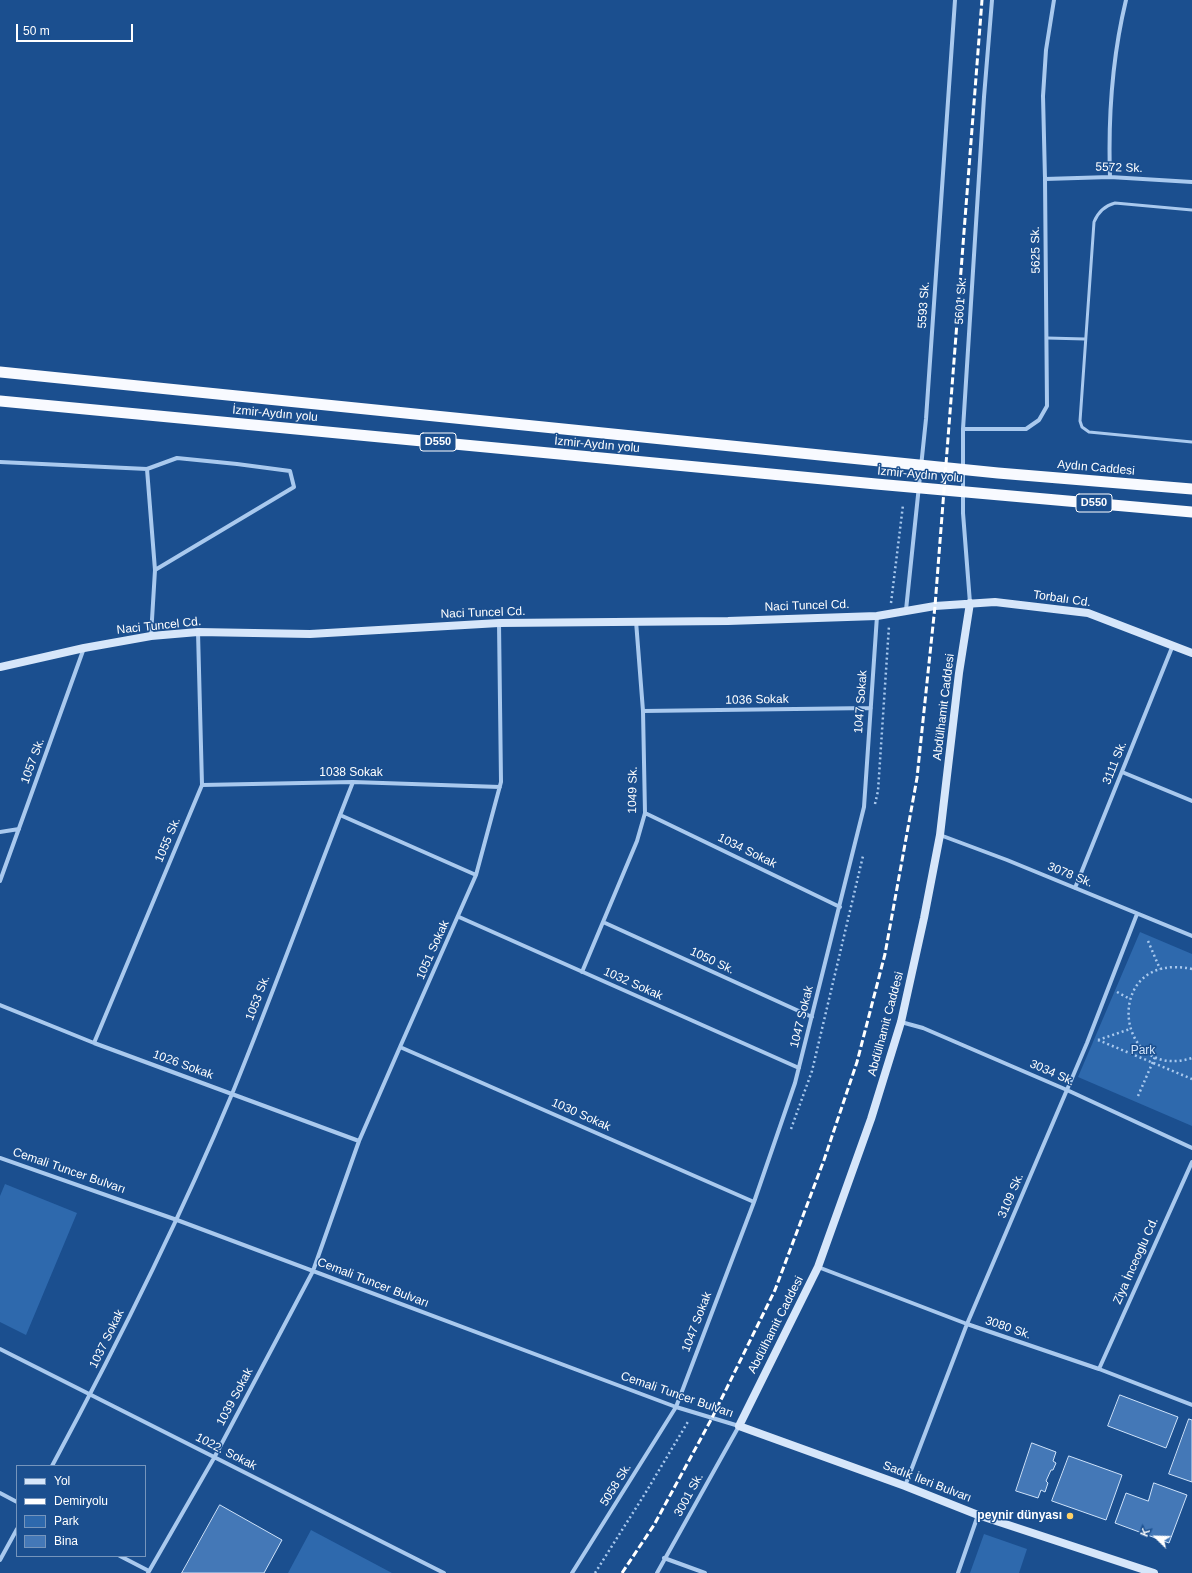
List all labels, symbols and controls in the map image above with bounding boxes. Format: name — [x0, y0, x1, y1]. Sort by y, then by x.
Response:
scale bar — [18, 16, 135, 42]
text: 50 m — [23, 24, 50, 38]
street label: 5572 Sk. — [1095, 160, 1143, 176]
street label: 5625 Sk. — [1028, 226, 1044, 274]
street label: 5601 Sk. — [952, 277, 970, 325]
street label: 5593 Sk. — [915, 281, 933, 329]
street label: İzmir-Aydın yolu — [232, 403, 318, 425]
road number: D550 — [420, 433, 456, 451]
street label: İzmir-Aydın yolu — [554, 434, 640, 456]
street label: Aydın Caddesi — [1057, 457, 1135, 479]
street label: İzmir-Aydın yolu — [877, 464, 963, 486]
road number: D550 — [1076, 494, 1112, 512]
street label: Torbalı Cd. — [1032, 588, 1092, 610]
street label: Naci Tuncel Cd. — [764, 597, 850, 615]
street label: Naci Tuncel Cd. — [440, 604, 526, 622]
street label: Naci Tuncel Cd. — [116, 614, 202, 638]
street label: Abdülhamit Caddesi — [930, 653, 958, 761]
street label: 1047 Sokak — [852, 670, 870, 734]
street label: 1036 Sokak — [725, 692, 789, 708]
street label: 1057 Sk. — [18, 736, 48, 786]
street label: 3111 Sk. — [1100, 739, 1130, 787]
street label: 1038 Sokak — [319, 766, 383, 780]
street label: 1049 Sk. — [625, 766, 641, 814]
street label: 1055 Sk. — [152, 815, 184, 865]
street label: 1034 Sokak — [715, 831, 779, 871]
street label: 3078 Sk. — [1045, 859, 1095, 891]
street label: 1051 Sokak — [414, 918, 452, 982]
street label: 1050 Sk. — [687, 944, 737, 978]
street label: 1032 Sokak — [601, 965, 665, 1003]
street label: Abdülhamit Caddesi — [865, 970, 907, 1078]
street label: 1053 Sk. — [243, 973, 273, 1023]
street label: 1047 Sokak — [787, 985, 817, 1049]
park label: Park — [1131, 1044, 1155, 1058]
street label: 1026 Sokak — [151, 1047, 215, 1083]
street label: 3034 Sk. — [1027, 1057, 1077, 1089]
street label: 1030 Sokak — [549, 1096, 613, 1134]
street label: Cemali Tuncer Bulvarı — [11, 1145, 127, 1197]
street label: 3109 Sk. — [995, 1171, 1027, 1221]
street label: Ziya İnceoglu Cd. — [1110, 1215, 1162, 1307]
street label: Cemali Tuncer Bulvarı — [315, 1255, 431, 1311]
street label: Abdülhamit Caddesi — [745, 1274, 807, 1376]
street label: 1047 Sokak — [679, 1290, 715, 1354]
street label: 1037 Sokak — [87, 1307, 127, 1371]
street label: 3080 Sk. — [983, 1313, 1033, 1343]
street label: 1039 Sokak — [214, 1366, 256, 1428]
street label: Cemali Tuncer Bulvarı — [619, 1369, 735, 1421]
street label: 1022. Sokak — [193, 1430, 259, 1474]
street label: Sadık İleri Bulvarı — [881, 1458, 973, 1506]
street label: 5058 Sk. — [597, 1461, 635, 1509]
legend — [16, 1465, 146, 1557]
street label: 3001 Sk. — [671, 1471, 707, 1519]
text: Yol — [54, 1474, 70, 1488]
text: Demiryolu — [54, 1494, 108, 1508]
place label: peynir dünyası — [977, 1509, 1062, 1523]
marker: peynir dünyası — [1065, 1511, 1075, 1521]
text: Park — [54, 1514, 79, 1528]
north arrow — [1136, 1517, 1176, 1557]
text: K — [1138, 1526, 1152, 1538]
text: Bina — [54, 1534, 78, 1548]

